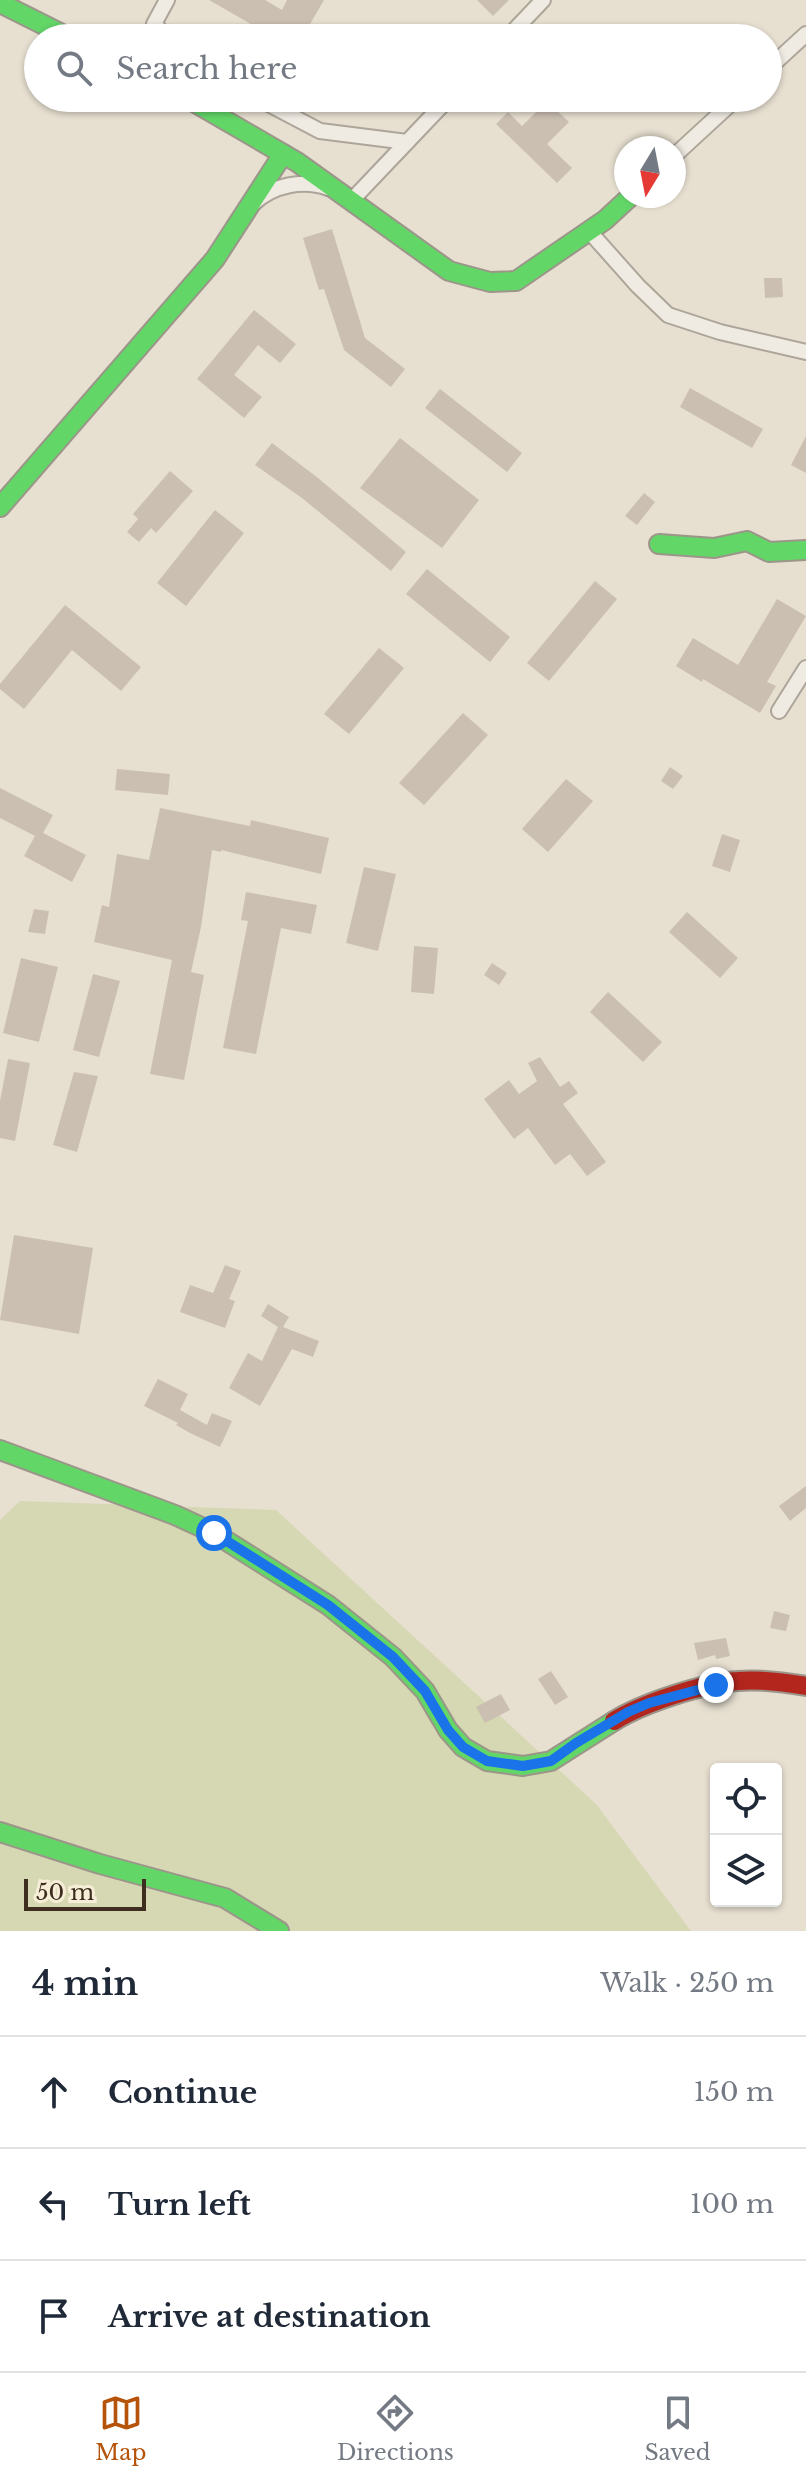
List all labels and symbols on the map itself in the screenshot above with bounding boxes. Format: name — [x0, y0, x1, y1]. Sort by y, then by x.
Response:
north arrow — [614, 136, 686, 208]
route start — [196, 1515, 232, 1551]
route end — [698, 1667, 734, 1703]
scale bar — [24, 1875, 146, 1911]

